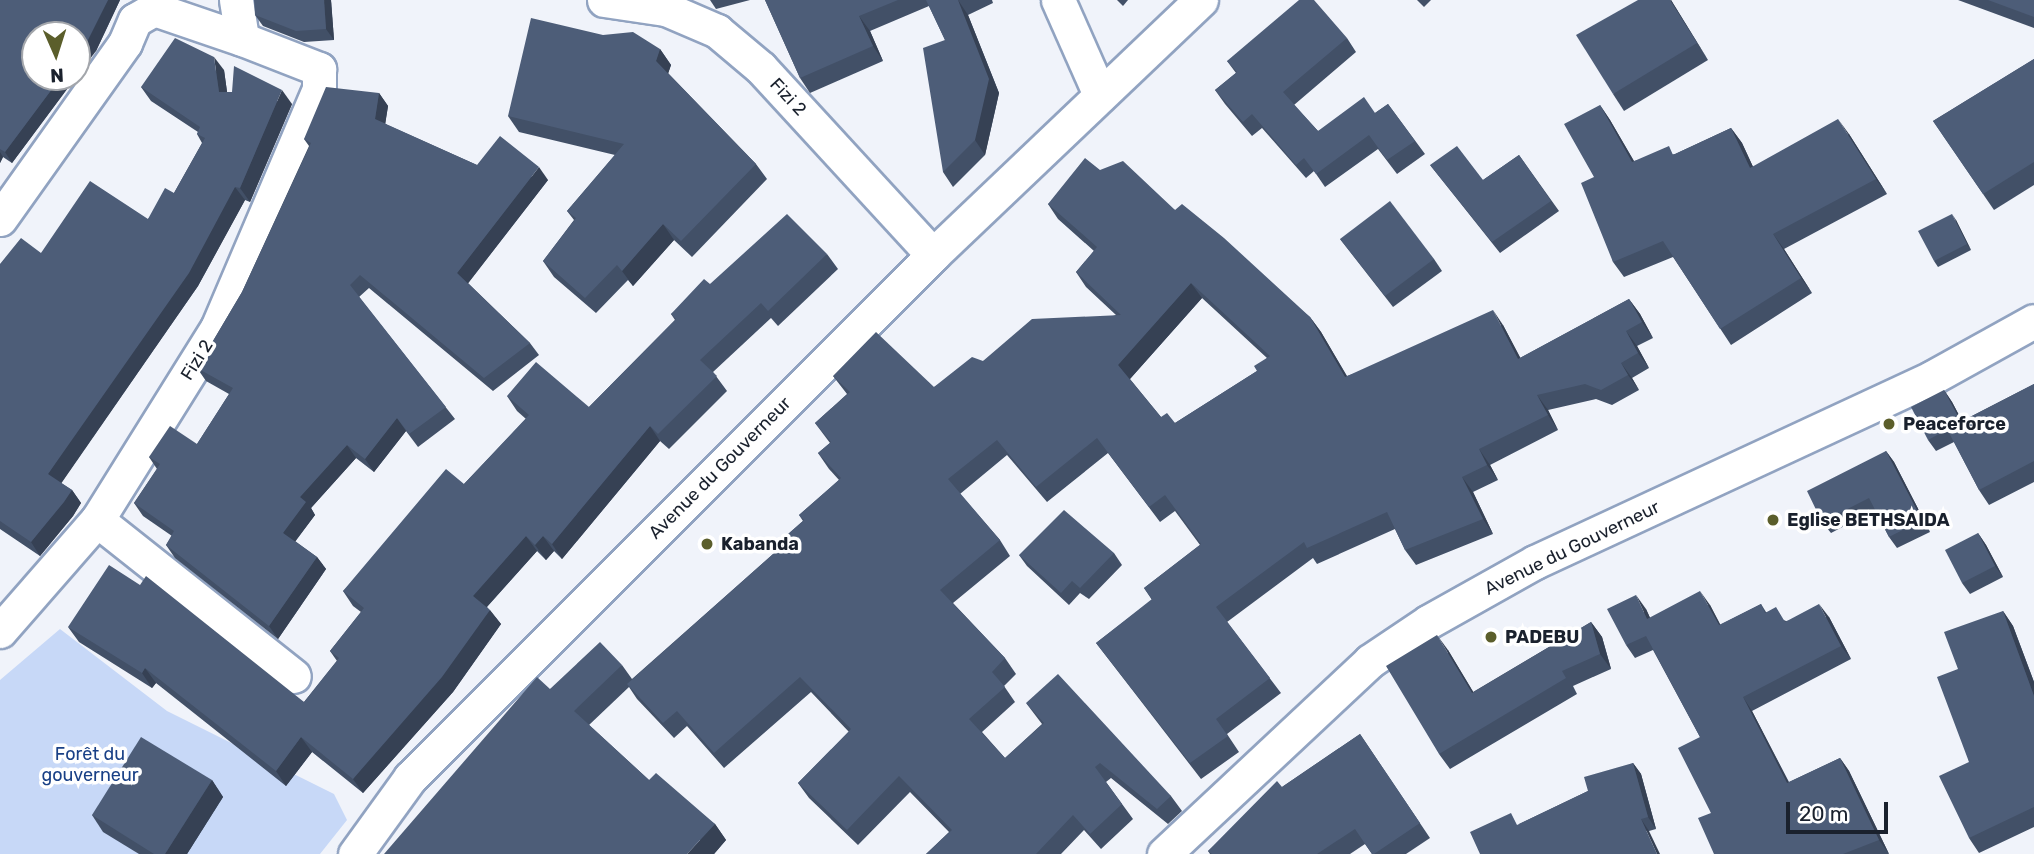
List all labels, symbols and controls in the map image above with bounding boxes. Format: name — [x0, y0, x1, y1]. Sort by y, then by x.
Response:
north arrow — [21, 21, 91, 91]
text: N — [50, 64, 64, 87]
street label: Fizi 2 — [765, 74, 811, 120]
street label: Fizi 2 — [176, 336, 218, 384]
street label: Avenue du Gouverneur — [644, 392, 796, 544]
place label: Peaceforce — [1903, 413, 2006, 435]
marker: Peaceforce — [1881, 416, 1897, 432]
street label: Avenue du Gouverneur — [1481, 496, 1663, 600]
place label: Eglise BETHSAIDA — [1787, 509, 1950, 531]
marker: Eglise BETHSAIDA — [1765, 512, 1781, 528]
place label: Kabanda — [721, 533, 799, 555]
marker: Kabanda — [699, 536, 715, 552]
place label: PADEBU — [1505, 626, 1579, 648]
marker: PADEBU — [1483, 629, 1499, 645]
park label: Forêt du gouverneur — [41, 744, 139, 786]
scale bar — [1789, 788, 1890, 832]
text: 20 m — [1799, 801, 1848, 826]

